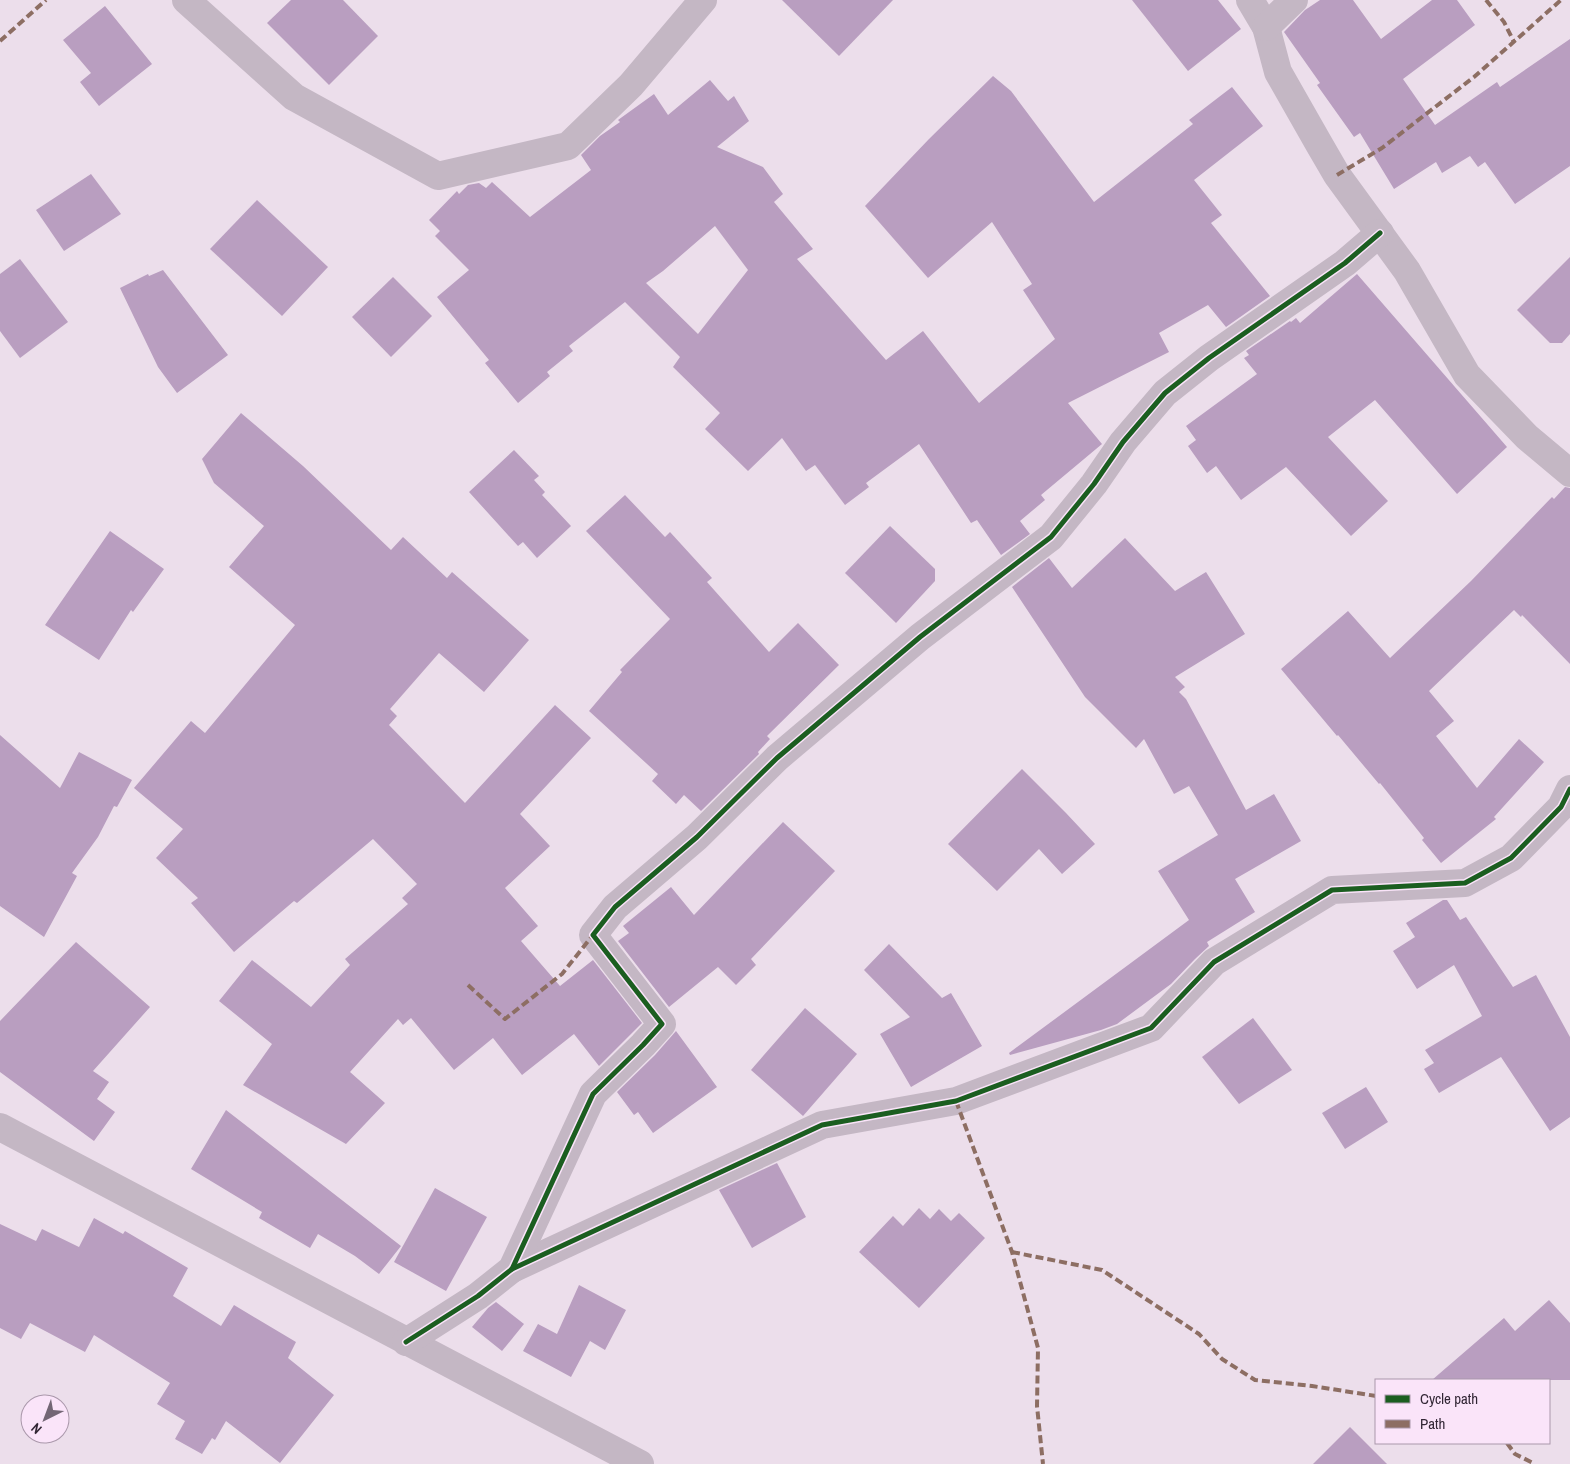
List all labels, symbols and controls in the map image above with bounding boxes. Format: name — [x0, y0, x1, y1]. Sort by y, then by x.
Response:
legend — [1375, 1379, 1550, 1444]
text: Cycle path — [1420, 1388, 1478, 1409]
north arrow — [20, 1394, 70, 1444]
text: Path — [1420, 1413, 1445, 1434]
text: N — [27, 1419, 45, 1438]

